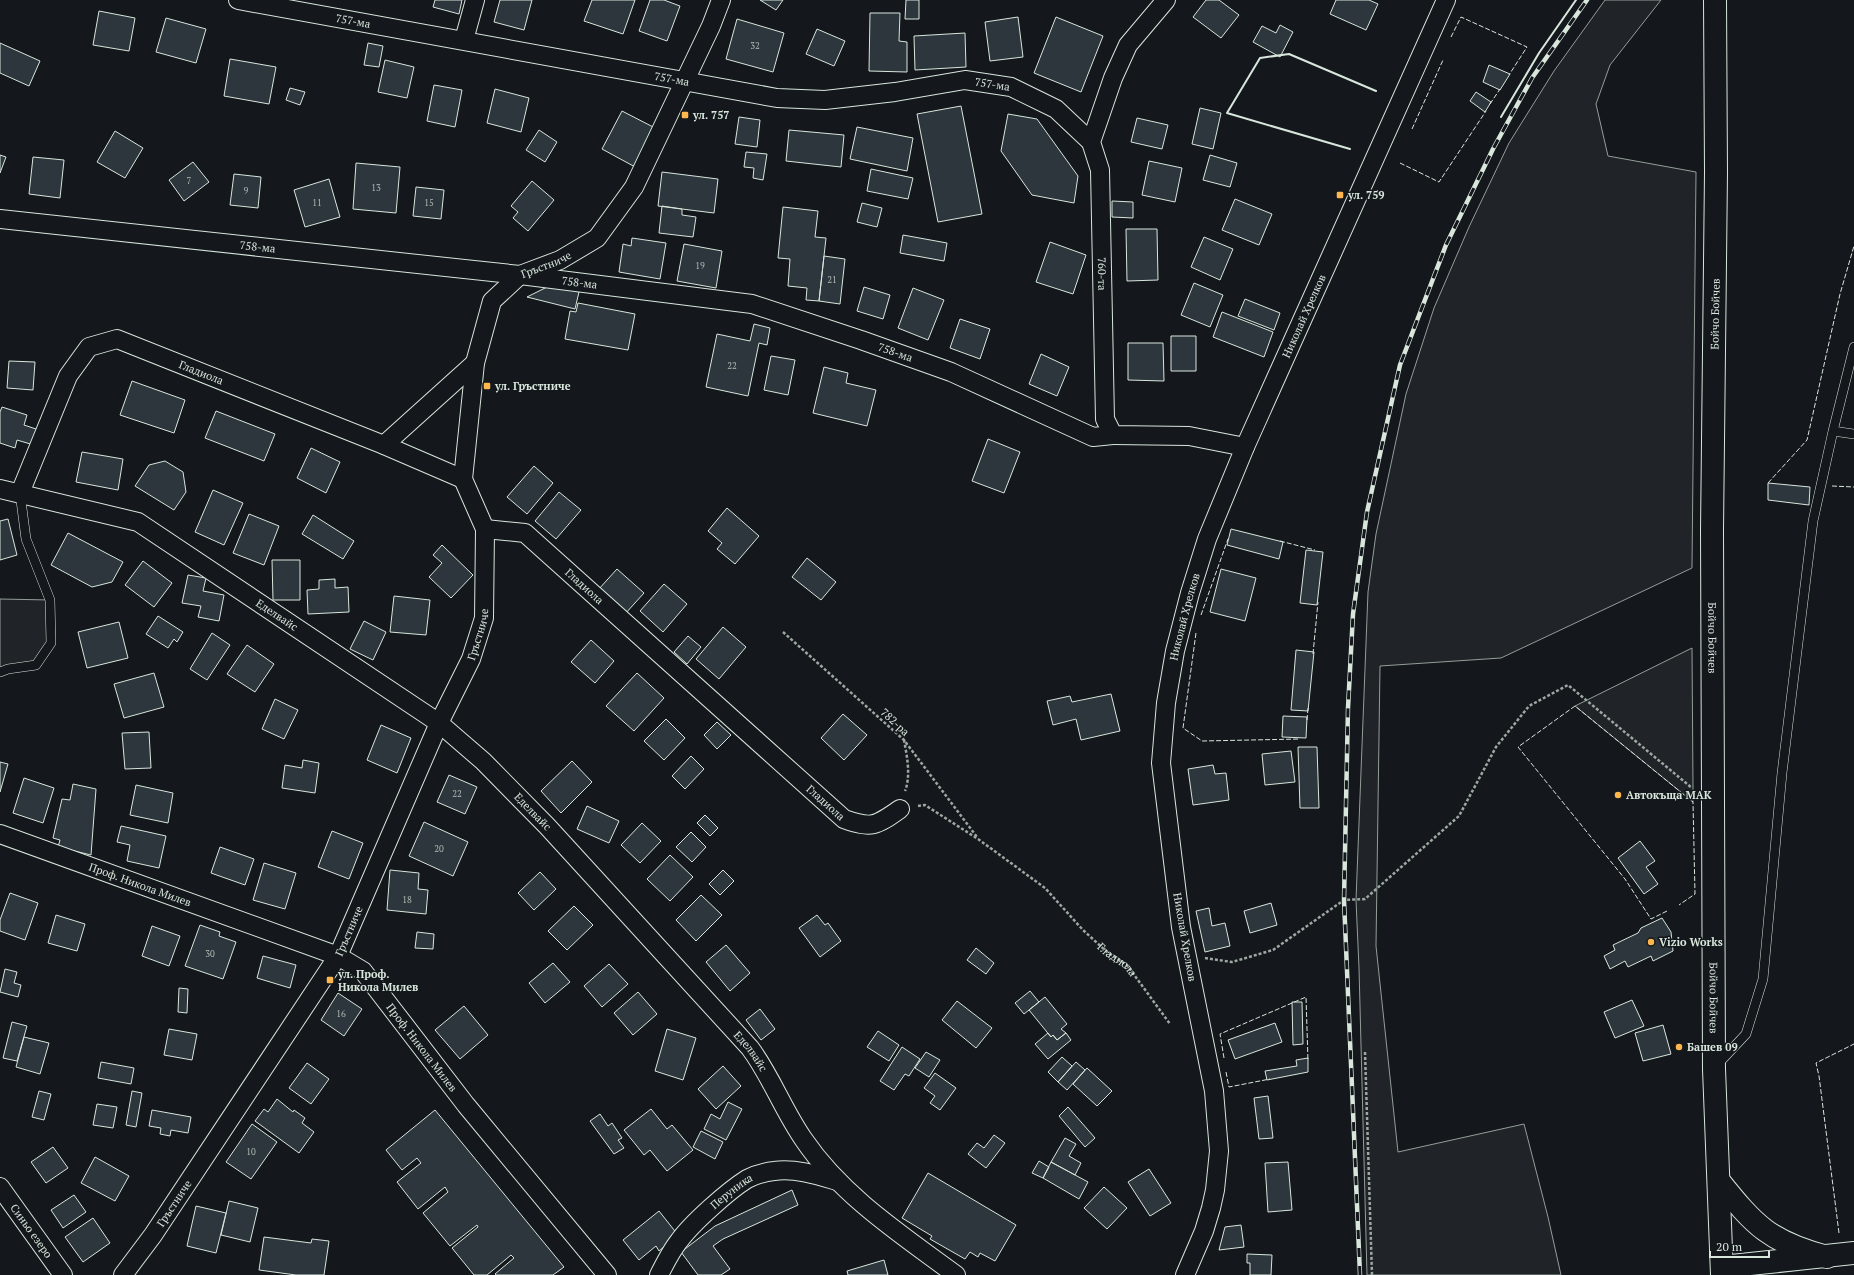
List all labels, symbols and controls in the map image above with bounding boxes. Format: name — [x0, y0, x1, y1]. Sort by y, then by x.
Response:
street label: 757-ма — [334, 11, 372, 31]
house number: 32 — [750, 40, 760, 52]
street label: 757-ма — [653, 69, 691, 89]
street label: 757-ма — [974, 75, 1011, 94]
place label: ул. 757 — [692, 108, 730, 122]
marker: ул. 757 — [680, 110, 690, 120]
house number: 7 — [187, 175, 192, 187]
house number: 13 — [371, 182, 381, 194]
house number: 9 — [244, 185, 249, 197]
place label: ул. 759 — [1347, 188, 1385, 202]
marker: ул. 759 — [1335, 190, 1345, 200]
house number: 11 — [312, 197, 322, 209]
house number: 15 — [424, 197, 434, 209]
street label: 758-ма — [239, 238, 277, 256]
street label: Гръстниче — [519, 248, 574, 281]
street label: 760-та — [1095, 257, 1109, 291]
house number: 19 — [695, 260, 705, 272]
street label: Николай Хрелков — [1279, 272, 1329, 360]
street label: 758-ма — [561, 273, 599, 292]
house number: 21 — [827, 274, 837, 286]
street label: Бойчо Бойчев — [1707, 278, 1723, 350]
street label: 758-ма — [876, 340, 915, 365]
street label: Гладиола — [177, 357, 226, 388]
house number: 22 — [727, 360, 737, 372]
place label: ул. Гръстниче — [494, 379, 571, 393]
marker: ул. Гръстниче — [482, 381, 492, 391]
street label: Гладиола — [562, 565, 607, 607]
street label: Николай Хрелков — [1167, 571, 1203, 661]
street label: Еделвайс — [253, 596, 301, 634]
street label: Бойчо Бойчев — [1705, 602, 1720, 674]
street label: Гръстниче — [464, 608, 491, 662]
street label: 782-ра — [878, 705, 913, 739]
street label: Гладиола — [804, 782, 848, 824]
house number: 22 — [452, 788, 462, 800]
place label: Автокъща МАК — [1626, 788, 1712, 802]
street label: Еделвайс — [511, 790, 554, 833]
marker: Автокъща МАК — [1613, 790, 1623, 800]
house number: 20 — [434, 843, 444, 855]
street label: Проф. Никола Милев — [87, 860, 193, 910]
street label: Николай Хрелков — [1170, 891, 1200, 983]
house number: 18 — [402, 894, 412, 906]
street label: Гръстниче — [332, 903, 366, 958]
place label: Vizio Works — [1659, 935, 1723, 949]
marker: Vizio Works — [1646, 937, 1656, 947]
street label: Гладиола — [1094, 940, 1140, 979]
house number: 30 — [205, 948, 215, 960]
street label: Бойчо Бойчев — [1707, 962, 1721, 1034]
place label: ул. Проф. Никола Милев — [337, 967, 418, 994]
marker: ул. Проф. Никола Милев — [325, 975, 335, 985]
street label: Проф. Никола Милев — [383, 1001, 460, 1095]
house number: 16 — [336, 1008, 346, 1020]
street label: Еделвайс — [731, 1028, 771, 1074]
place label: Башев 09 — [1687, 1040, 1738, 1054]
marker: Башев 09 — [1674, 1042, 1684, 1052]
house number: 10 — [246, 1146, 256, 1158]
street label: Перуника — [707, 1170, 755, 1212]
street label: Гръстниче — [153, 1177, 195, 1229]
street label: Синьо езеро — [7, 1201, 56, 1261]
scale bar — [1710, 1233, 1769, 1259]
text: 20 m — [1716, 1239, 1743, 1254]

